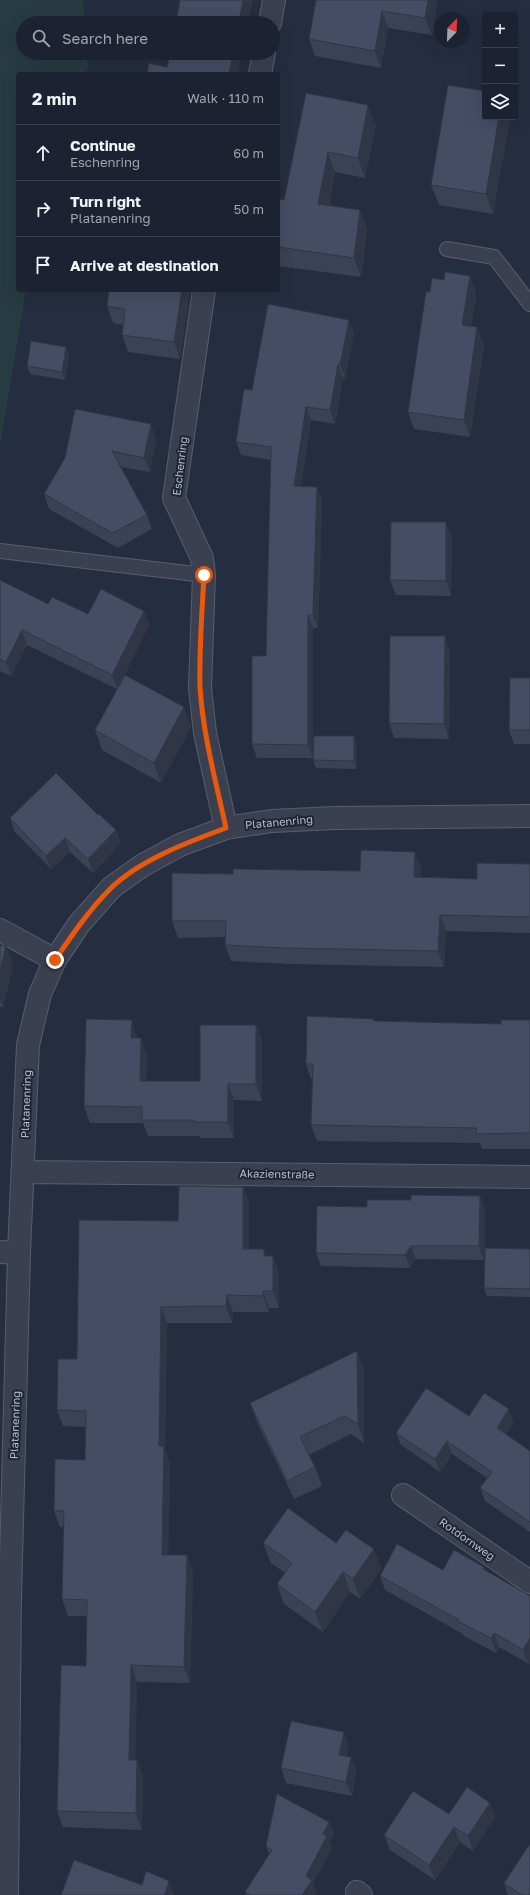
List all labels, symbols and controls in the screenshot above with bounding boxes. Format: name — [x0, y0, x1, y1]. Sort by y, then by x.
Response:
north arrow — [434, 12, 470, 48]
map controls — [482, 12, 518, 120]
button: + — [482, 12, 518, 48]
search box — [16, 16, 280, 60]
icon: search — [30, 27, 52, 49]
text: Search here — [62, 29, 148, 47]
button: − — [482, 48, 518, 84]
button: layers — [482, 84, 518, 120]
text: 2 min — [32, 88, 76, 109]
text: Walk · 110 m — [187, 90, 264, 106]
text: Continue — [70, 136, 136, 154]
icon: ahead — [32, 142, 54, 164]
text: 60 m — [233, 145, 264, 161]
text: Eschenring — [70, 154, 140, 170]
text: Turn right — [70, 192, 141, 210]
icon: right — [32, 198, 54, 220]
text: 50 m — [234, 201, 264, 217]
text: Platanenring — [70, 210, 151, 226]
icon: arrive — [32, 254, 54, 276]
text: Arrive at destination — [70, 256, 219, 274]
street label: Eschenring — [169, 436, 190, 496]
route start — [195, 566, 213, 584]
street label: Platanenring — [244, 812, 313, 831]
route end — [46, 951, 64, 969]
street label: Platanenring — [18, 1070, 33, 1138]
street label: Akazienstraße — [240, 1166, 315, 1181]
street label: Platanenring — [7, 1391, 22, 1459]
street label: Rotdornweg — [437, 1515, 497, 1562]

